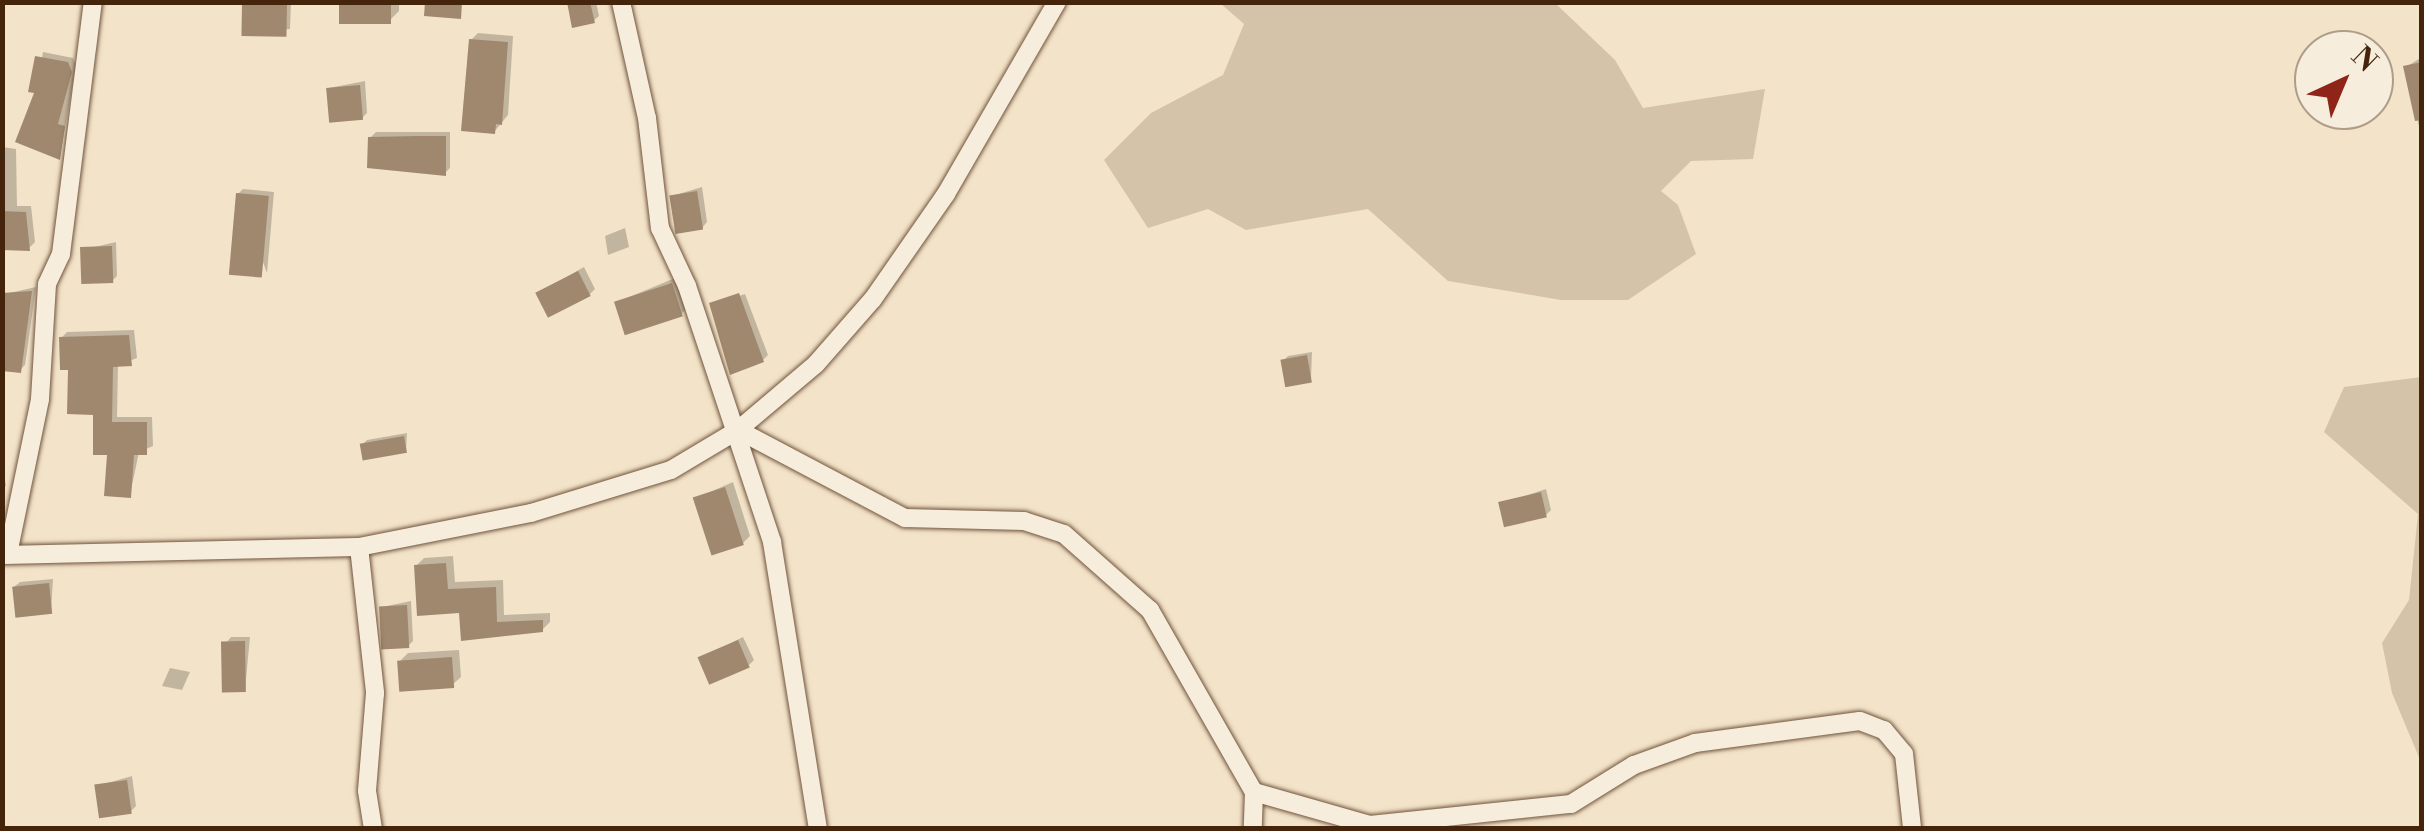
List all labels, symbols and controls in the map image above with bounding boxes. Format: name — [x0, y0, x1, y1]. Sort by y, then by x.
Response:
north arrow — [2294, 30, 2394, 130]
text: N — [2344, 39, 2384, 80]

